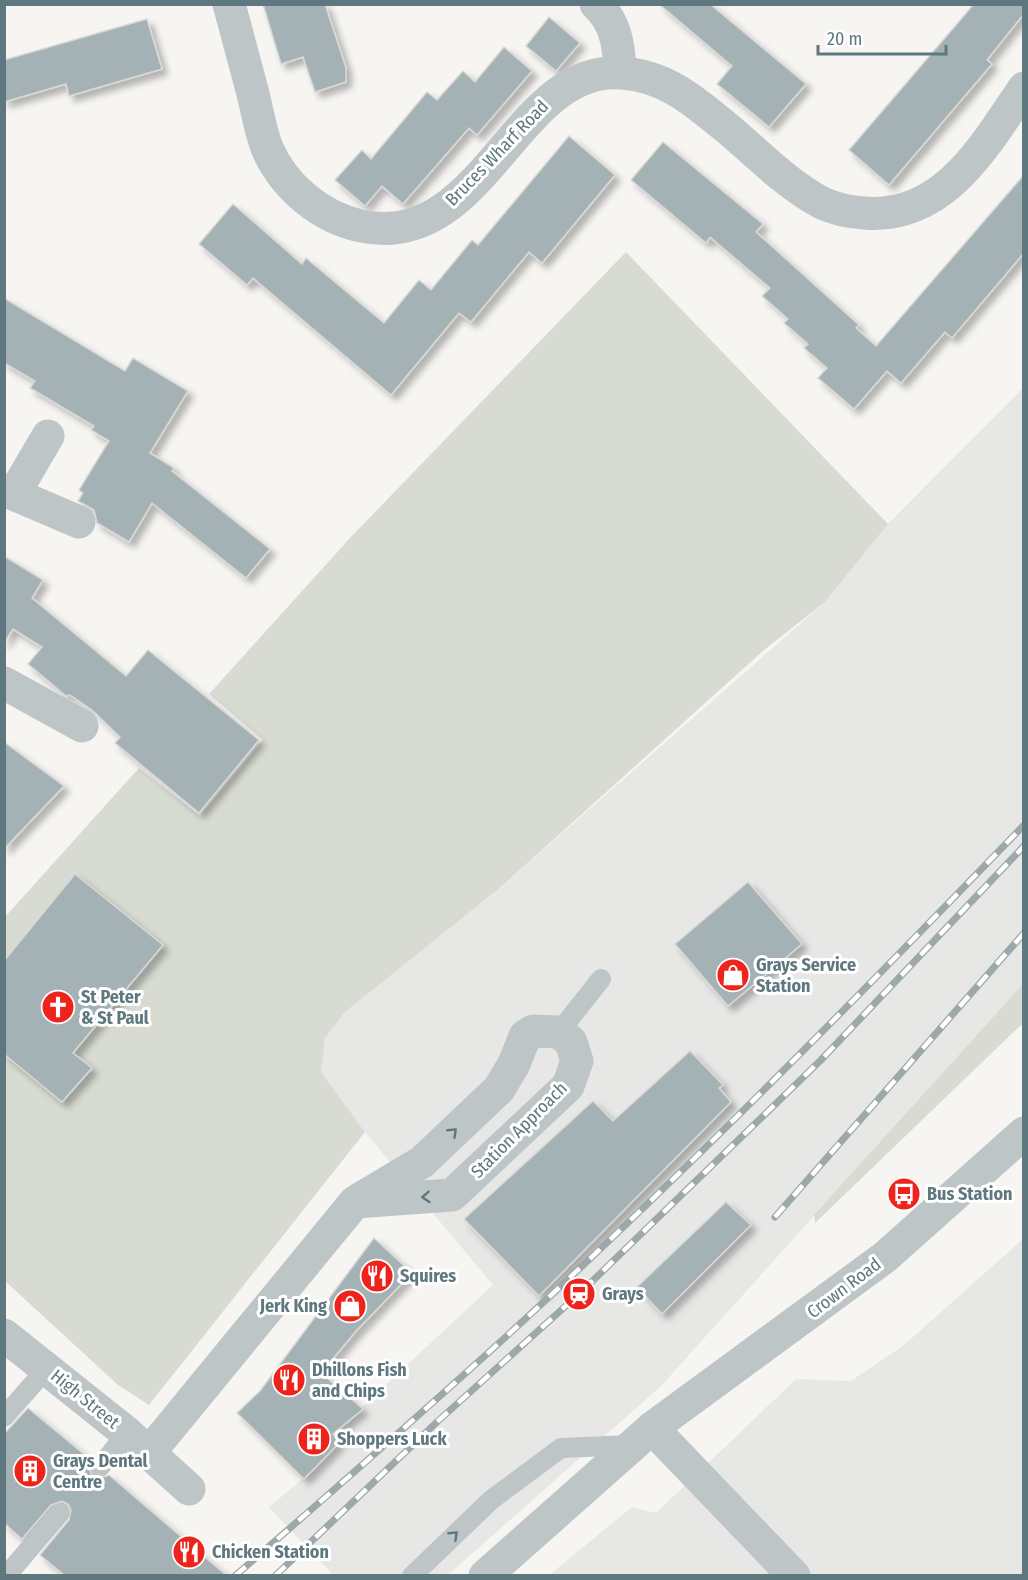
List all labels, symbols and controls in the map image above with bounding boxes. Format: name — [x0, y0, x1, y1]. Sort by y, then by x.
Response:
scale bar — [818, 18, 946, 56]
text: 20 m — [827, 28, 862, 50]
street label: Bruces Wharf Road — [441, 95, 553, 211]
place label: Grays Service Station — [756, 954, 856, 997]
shop icon: Grays Service Station — [715, 957, 751, 993]
place label: St Peter & St Paul — [81, 986, 149, 1029]
church icon: St Peter & St Paul — [40, 989, 76, 1025]
street label: Station Approach — [466, 1077, 572, 1183]
one-way arrow — [447, 1128, 457, 1139]
bus stop icon: Bus Station — [886, 1176, 922, 1212]
place label: Bus Station — [927, 1183, 1013, 1205]
one-way arrow — [422, 1191, 431, 1204]
street label: Crown Road — [803, 1253, 885, 1323]
restaurant icon: Squires — [359, 1258, 395, 1294]
place label: Squires — [400, 1265, 456, 1287]
station icon: Grays — [561, 1276, 597, 1312]
place label: Grays — [602, 1283, 644, 1305]
shop icon: Jerk King — [332, 1288, 368, 1324]
place label: Jerk King — [259, 1295, 327, 1317]
place label: Dhillons Fish and Chips — [312, 1359, 407, 1402]
restaurant icon: Dhillons Fish and Chips — [271, 1362, 307, 1398]
street label: High Street — [46, 1365, 124, 1433]
building icon: Shoppers Luck — [296, 1421, 332, 1457]
place label: Shoppers Luck — [337, 1428, 447, 1450]
place label: Grays Dental Centre — [53, 1450, 148, 1493]
building icon: Grays Dental Centre — [12, 1453, 48, 1489]
one-way arrow — [447, 1532, 458, 1543]
restaurant icon: Chicken Station — [171, 1534, 207, 1570]
place label: Chicken Station — [212, 1541, 329, 1563]

